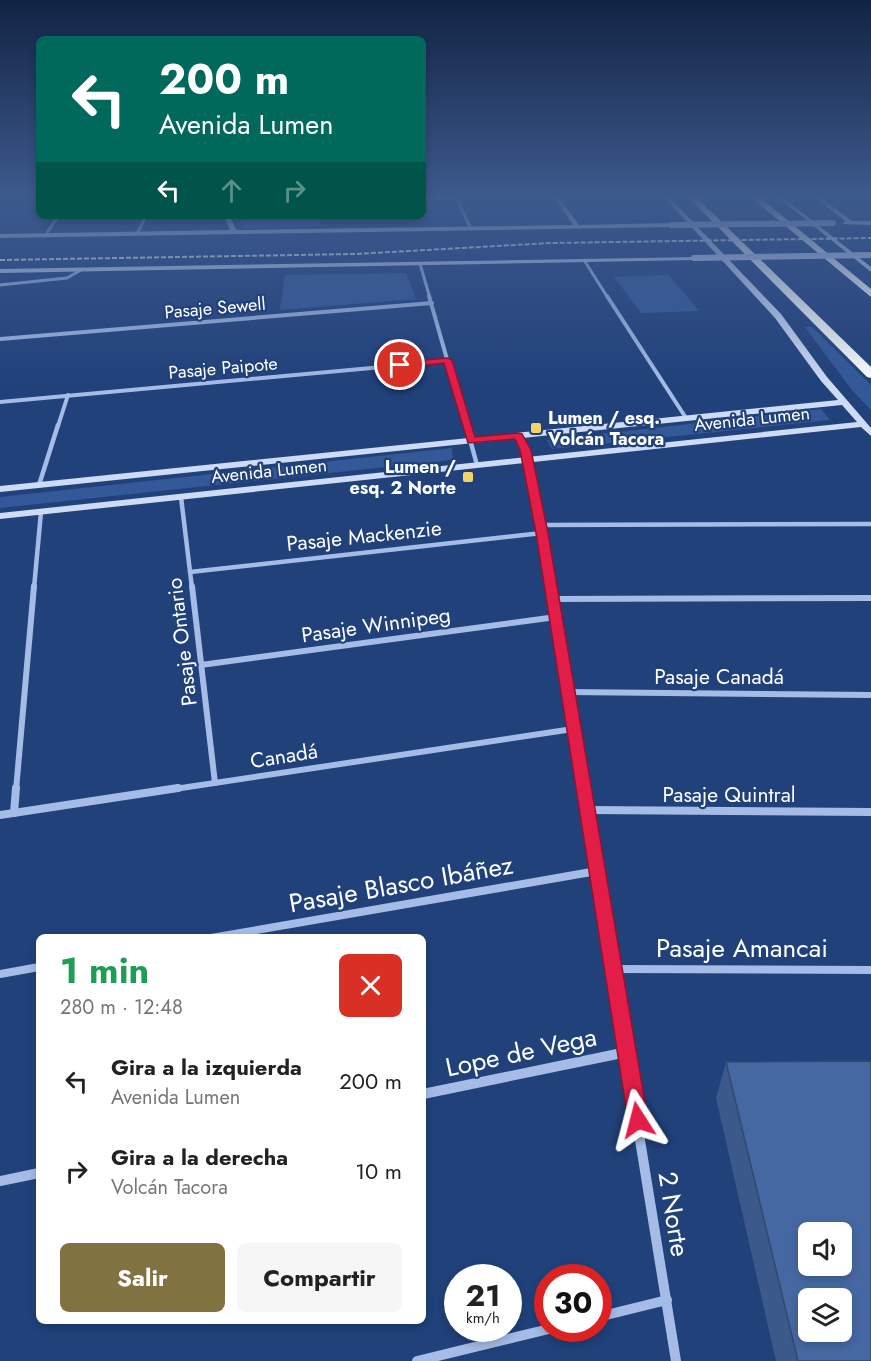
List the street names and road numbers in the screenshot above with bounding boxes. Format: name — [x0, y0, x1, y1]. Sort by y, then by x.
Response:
street label: Pasaje Sewell — [163, 291, 267, 325]
street label: Pasaje Paipote — [167, 350, 279, 386]
street label: Avenida Lumen — [693, 400, 811, 438]
street label: Avenida Lumen — [210, 452, 328, 490]
street label: Pasaje Mackenzie — [285, 513, 443, 559]
street label: Pasaje Ontario — [159, 576, 205, 708]
street label: Pasaje Winnipeg — [299, 600, 453, 650]
street label: Pasaje Canadá — [654, 662, 784, 692]
street label: Canadá — [248, 736, 320, 776]
street label: Pasaje Quintral — [662, 780, 796, 810]
street label: Pasaje Blasco Ibáñez — [286, 846, 516, 922]
street label: Pasaje Amancai — [656, 929, 828, 967]
street label: Lope de Vega — [442, 1017, 600, 1087]
street label: 2 Norte — [649, 1169, 699, 1259]

